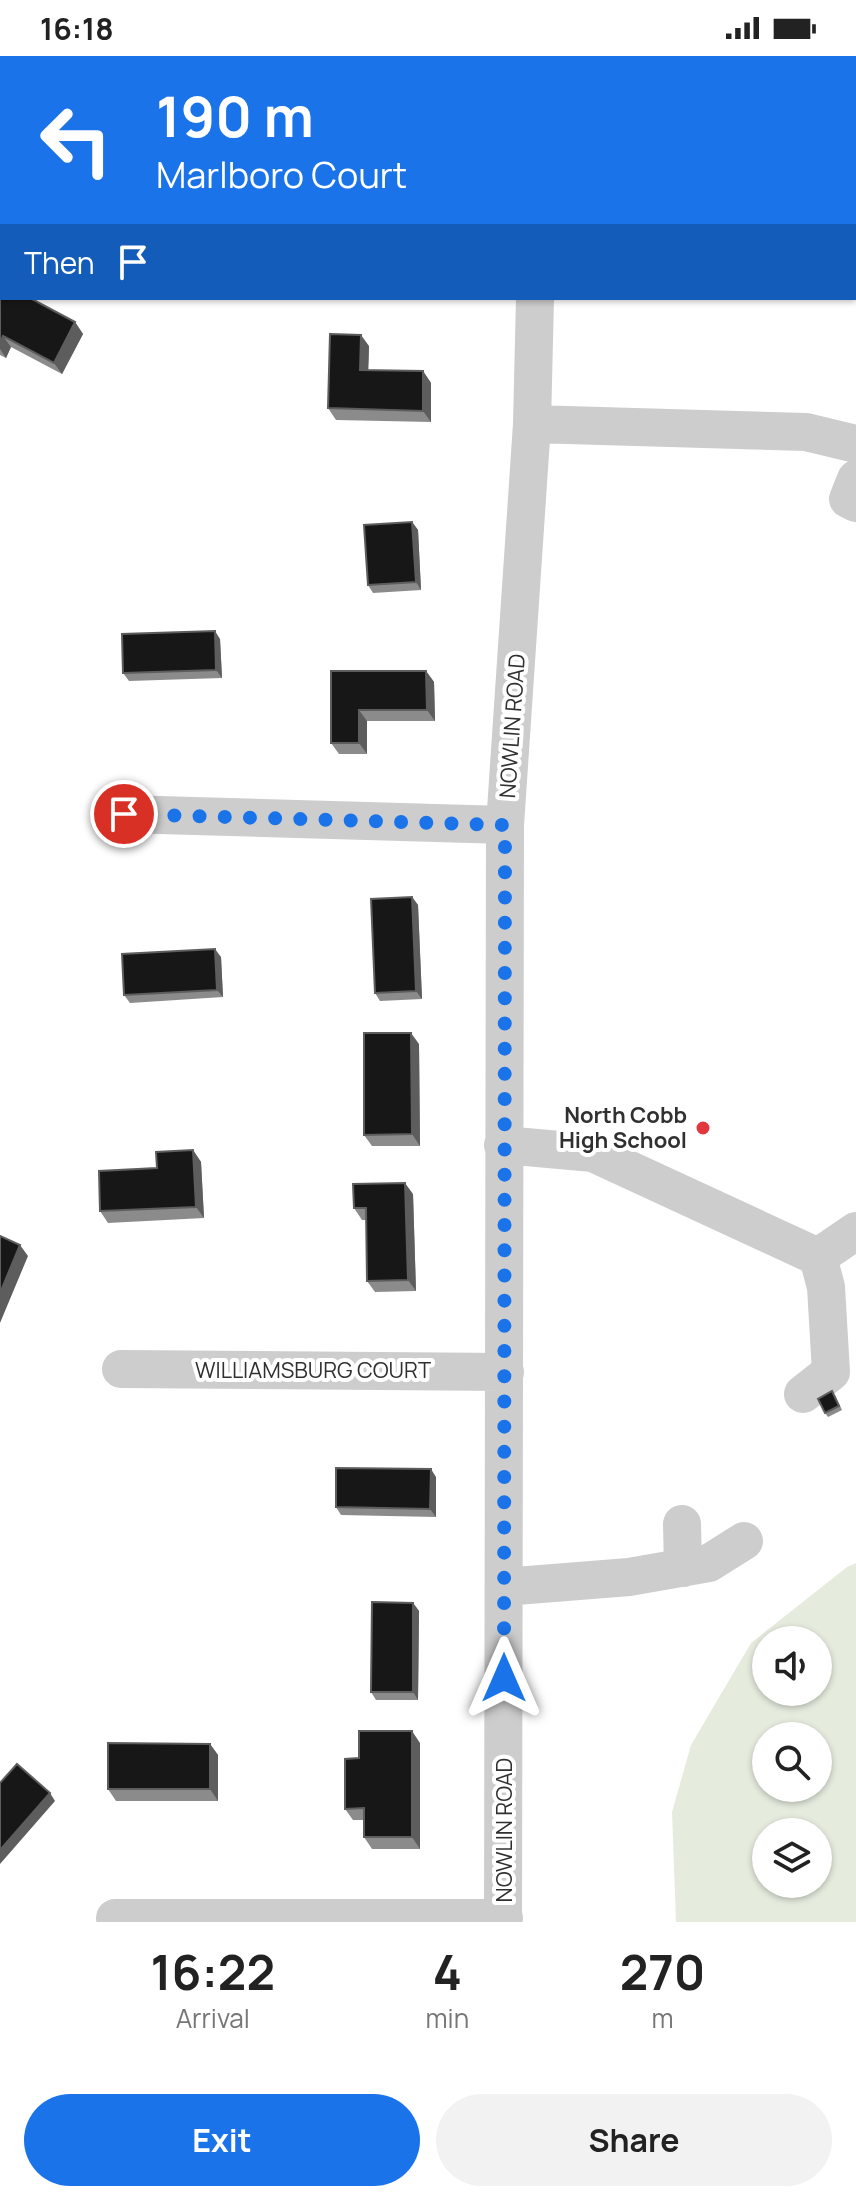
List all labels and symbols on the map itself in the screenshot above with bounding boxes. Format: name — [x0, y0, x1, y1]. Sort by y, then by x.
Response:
street label: NOWLIN ROAD — [492, 653, 532, 799]
pin — [90, 780, 158, 848]
place label: North Cobb High School — [559, 1100, 687, 1155]
marker: North Cobb High School — [694, 1119, 712, 1137]
street label: WILLIAMSBURG COURT — [195, 1355, 431, 1385]
position arrow — [462, 1636, 546, 1720]
street label: NOWLIN ROAD — [489, 1758, 519, 1902]

